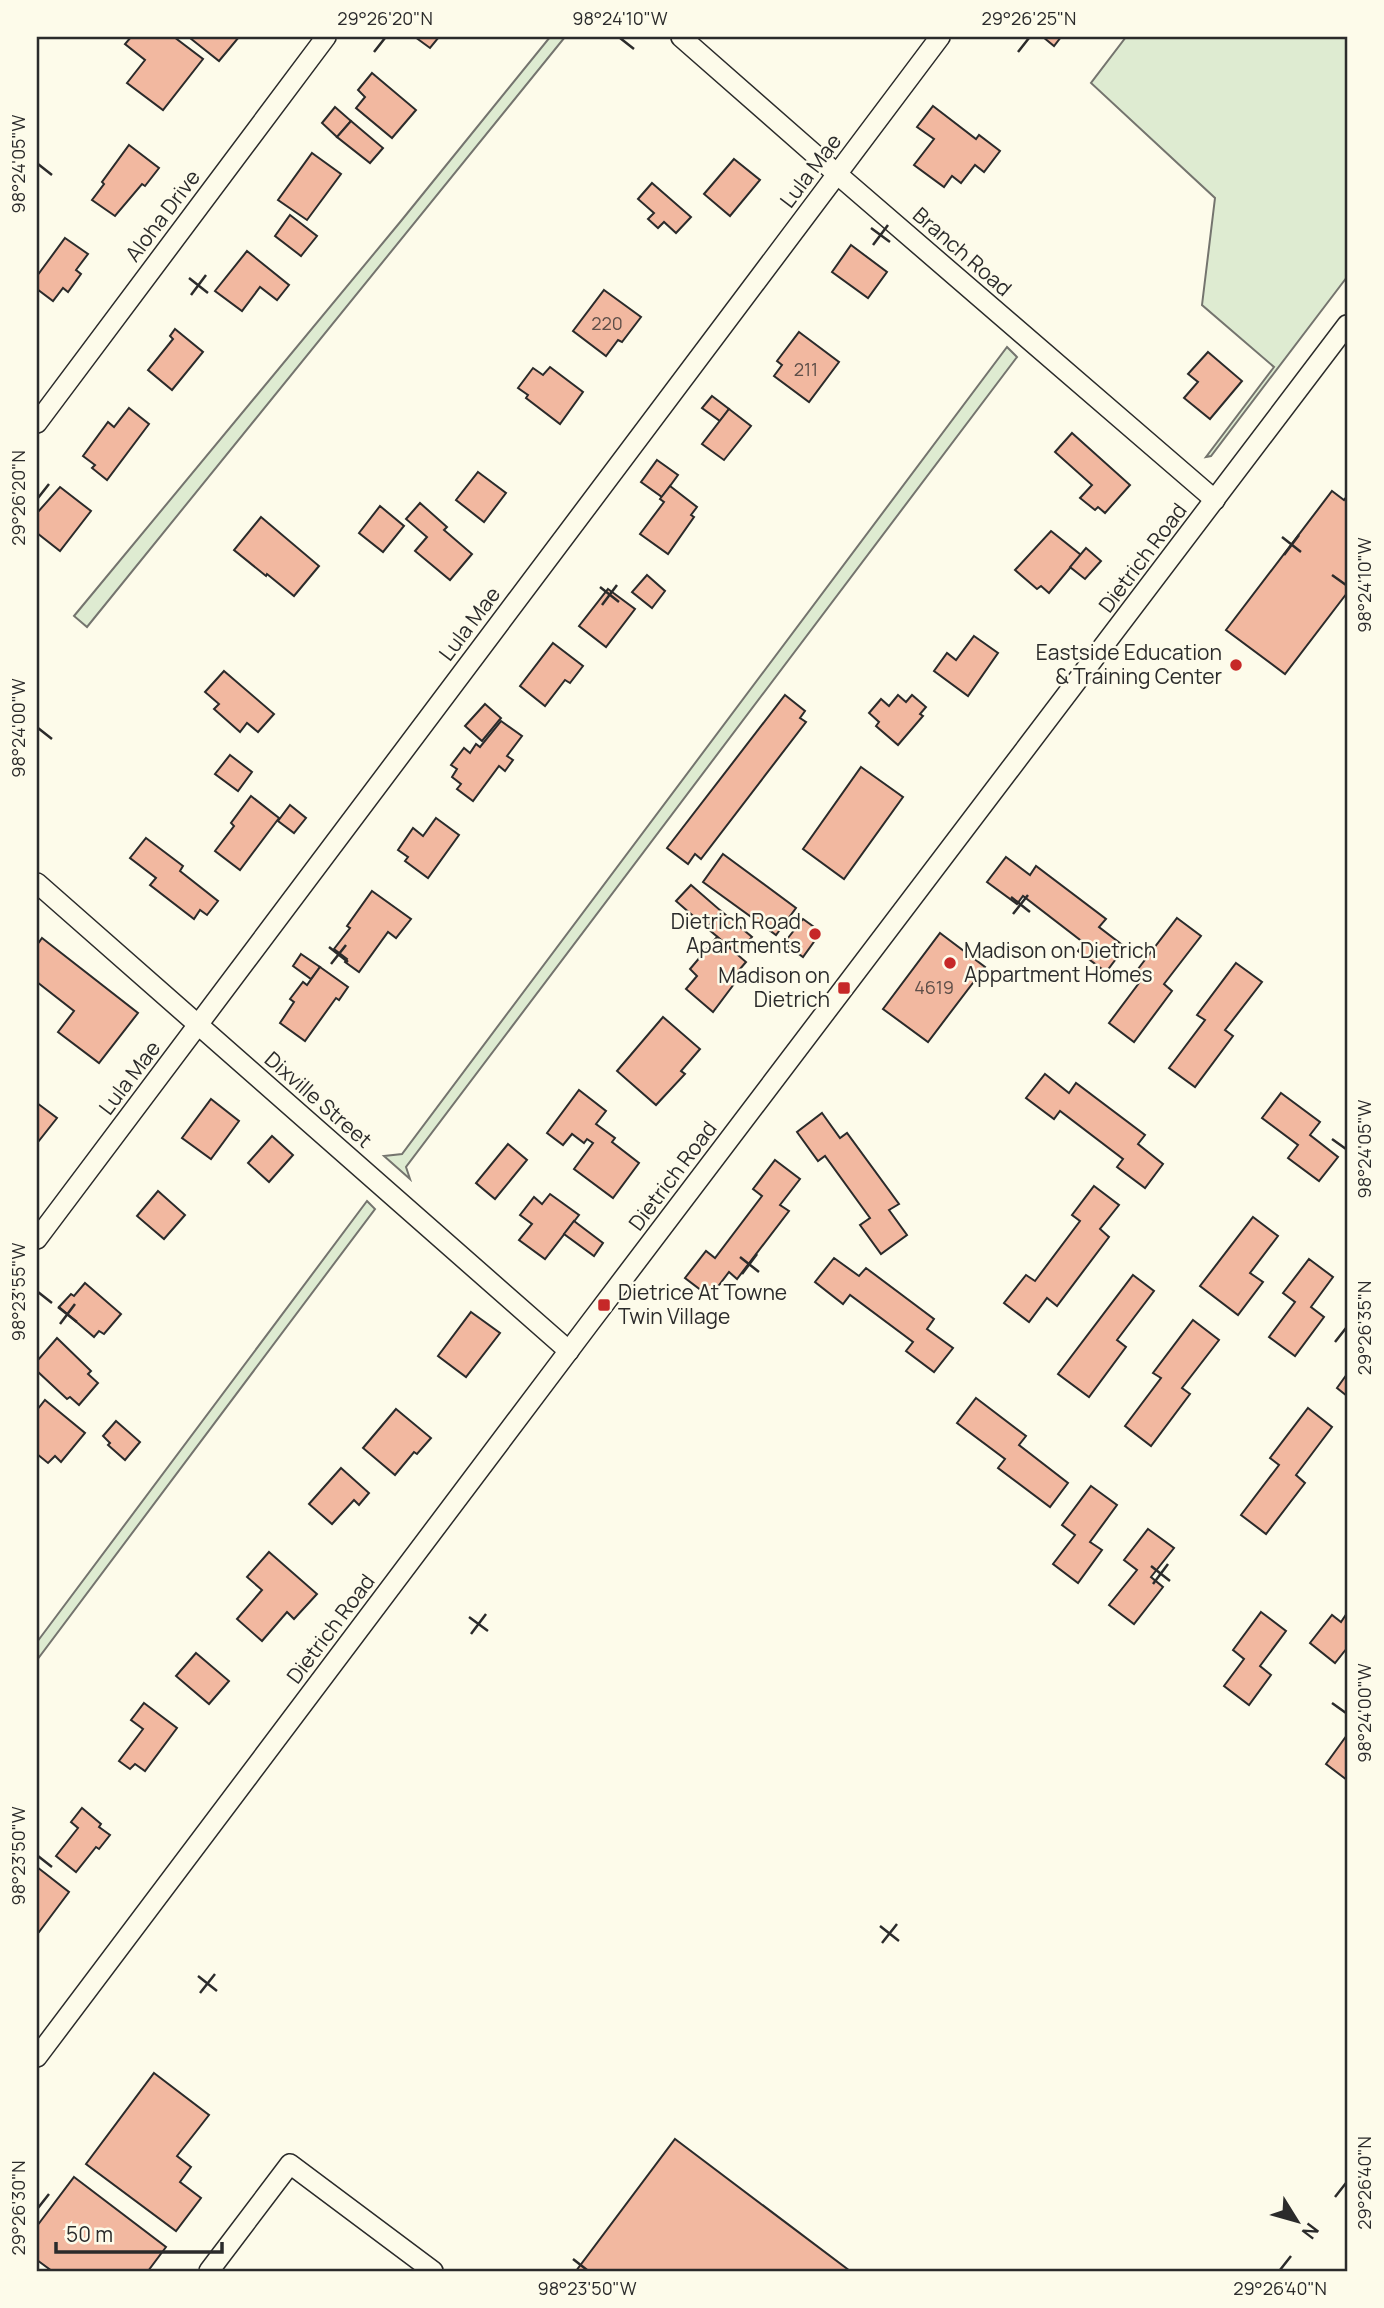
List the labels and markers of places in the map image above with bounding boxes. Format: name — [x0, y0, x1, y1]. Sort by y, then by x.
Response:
place label: Eastside Education & Training Center — [1036, 638, 1222, 690]
marker: Eastside Education & Training Center — [1228, 657, 1244, 673]
place label: Dietrich Road Apartments — [671, 907, 801, 959]
marker: Dietrich Road Apartments — [807, 926, 823, 942]
place label: Madison on Dietrich Appartment Homes — [964, 936, 1156, 988]
marker: Madison on Dietrich Appartment Homes — [942, 955, 958, 971]
place label: Madison on Dietrich — [718, 961, 830, 1013]
marker: Madison on Dietrich — [836, 980, 852, 996]
place label: Dietrice At Towne Twin Village — [618, 1278, 787, 1330]
marker: Dietrice At Towne Twin Village — [596, 1297, 612, 1313]

